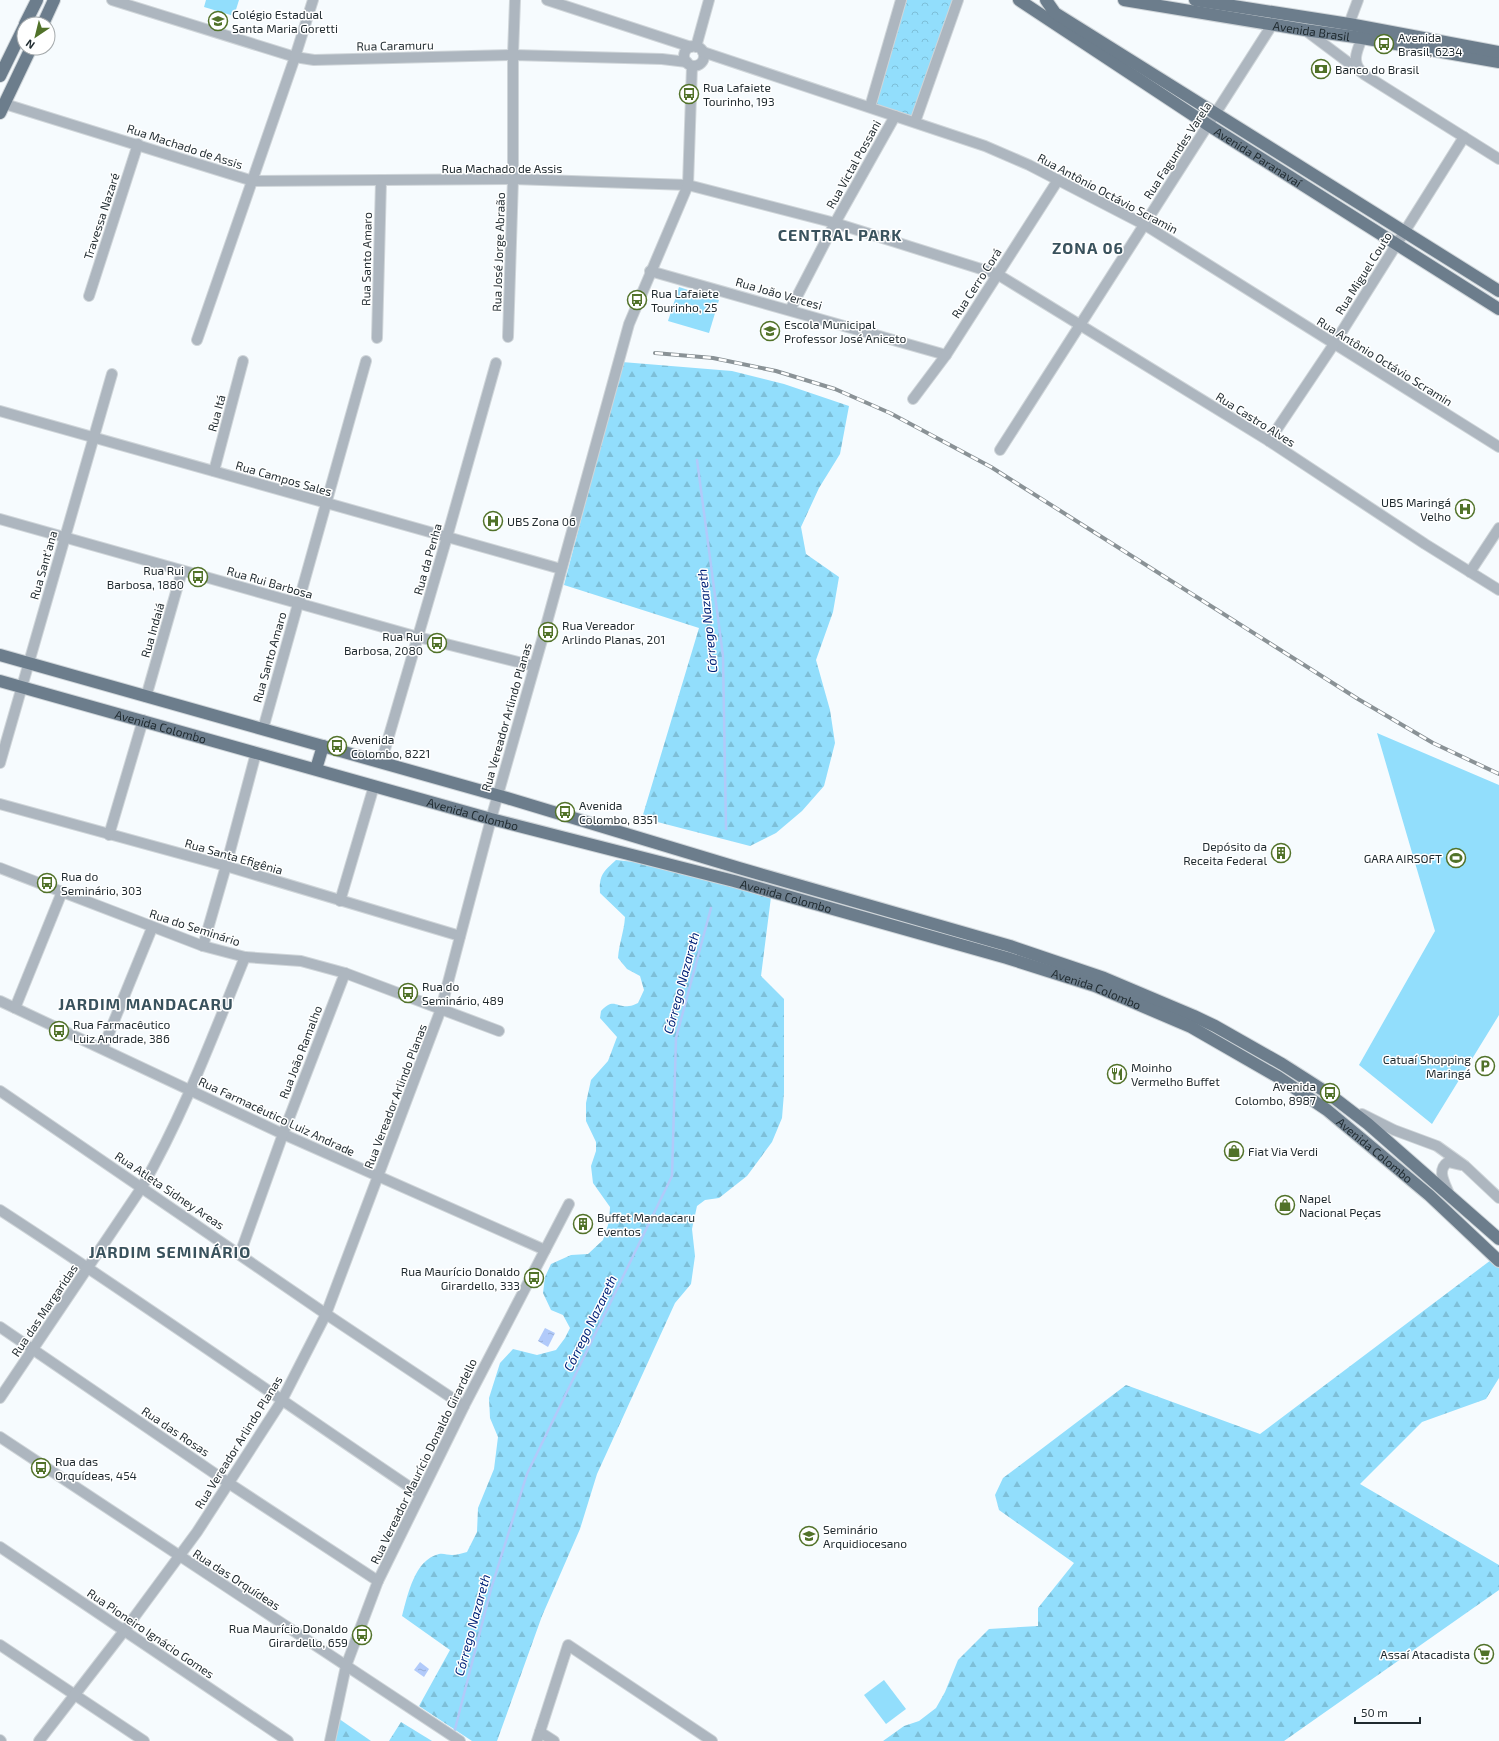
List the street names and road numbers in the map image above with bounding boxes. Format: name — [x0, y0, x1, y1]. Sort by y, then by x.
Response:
street label: Avenida Brasil — [1272, 18, 1351, 43]
street label: Rua Caramuru — [356, 37, 434, 53]
street label: Rua Fagundes Varela — [1140, 99, 1214, 201]
street label: Rua Victal Possani — [823, 117, 883, 211]
street label: Rua Machado de Assis — [125, 121, 245, 171]
street label: Avenida Paranavaí — [1212, 124, 1305, 190]
street label: Rua Antônio Octávio Scramin — [1035, 150, 1181, 236]
street label: Rua Machado de Assis — [442, 161, 562, 175]
street label: Travessa Nazaré — [80, 171, 122, 261]
street label: Rua José Jorge Abraão — [489, 192, 507, 312]
street label: Rua Santo Amaro — [358, 212, 374, 306]
street label: Rua Miguel Couto — [1332, 229, 1394, 317]
street label: Rua Cerro Corá — [948, 245, 1004, 321]
street label: Rua João Vercesi — [734, 274, 824, 312]
street label: Rua Antônio Octávio Scramin — [1315, 314, 1455, 409]
street label: Rua Castro Alves — [1214, 389, 1298, 449]
street label: Rua Itá — [204, 393, 228, 433]
street label: Rua Campos Sales — [234, 458, 334, 498]
street label: Rua da Penha — [410, 522, 444, 596]
street label: Rua Sant'ana — [26, 529, 60, 601]
street label: Rua Rui Barbosa — [225, 563, 315, 601]
street label: Rua Indaiá — [137, 601, 167, 659]
street label: Rua Santo Amaro — [249, 610, 289, 704]
street label: Rua Vereador Arlindo Planas — [478, 641, 534, 793]
street label: Avenida Colombo — [113, 707, 208, 746]
street label: Avenida Colombo — [425, 794, 520, 833]
street label: Rua Santa Efigênia — [183, 835, 285, 877]
street label: Avenida Colombo — [739, 876, 834, 915]
street label: Rua do Seminário — [148, 906, 242, 948]
street label: Avenida Colombo — [1050, 966, 1143, 1012]
street label: Rua João Ramalho — [276, 1003, 324, 1101]
street label: Rua Vereador Arlindo Planas — [361, 1022, 429, 1170]
street label: Rua Farmacêutico Luiz Andrade — [197, 1074, 357, 1158]
street label: Avenida Colombo — [1334, 1114, 1416, 1186]
street label: Rua Atleta Sidney Areas — [113, 1148, 227, 1232]
street label: Rua das Margaridas — [8, 1261, 80, 1359]
street label: Rua Vereador Maurício Donaldo Girardello — [367, 1356, 479, 1566]
street label: Rua Vereador Arlindo Planas — [191, 1373, 285, 1511]
street label: Rua das Rosas — [139, 1403, 213, 1459]
street label: Rua das Orquídeas — [191, 1546, 283, 1612]
street label: Rua Pioneiro Ignácio Gomes — [85, 1585, 217, 1681]

